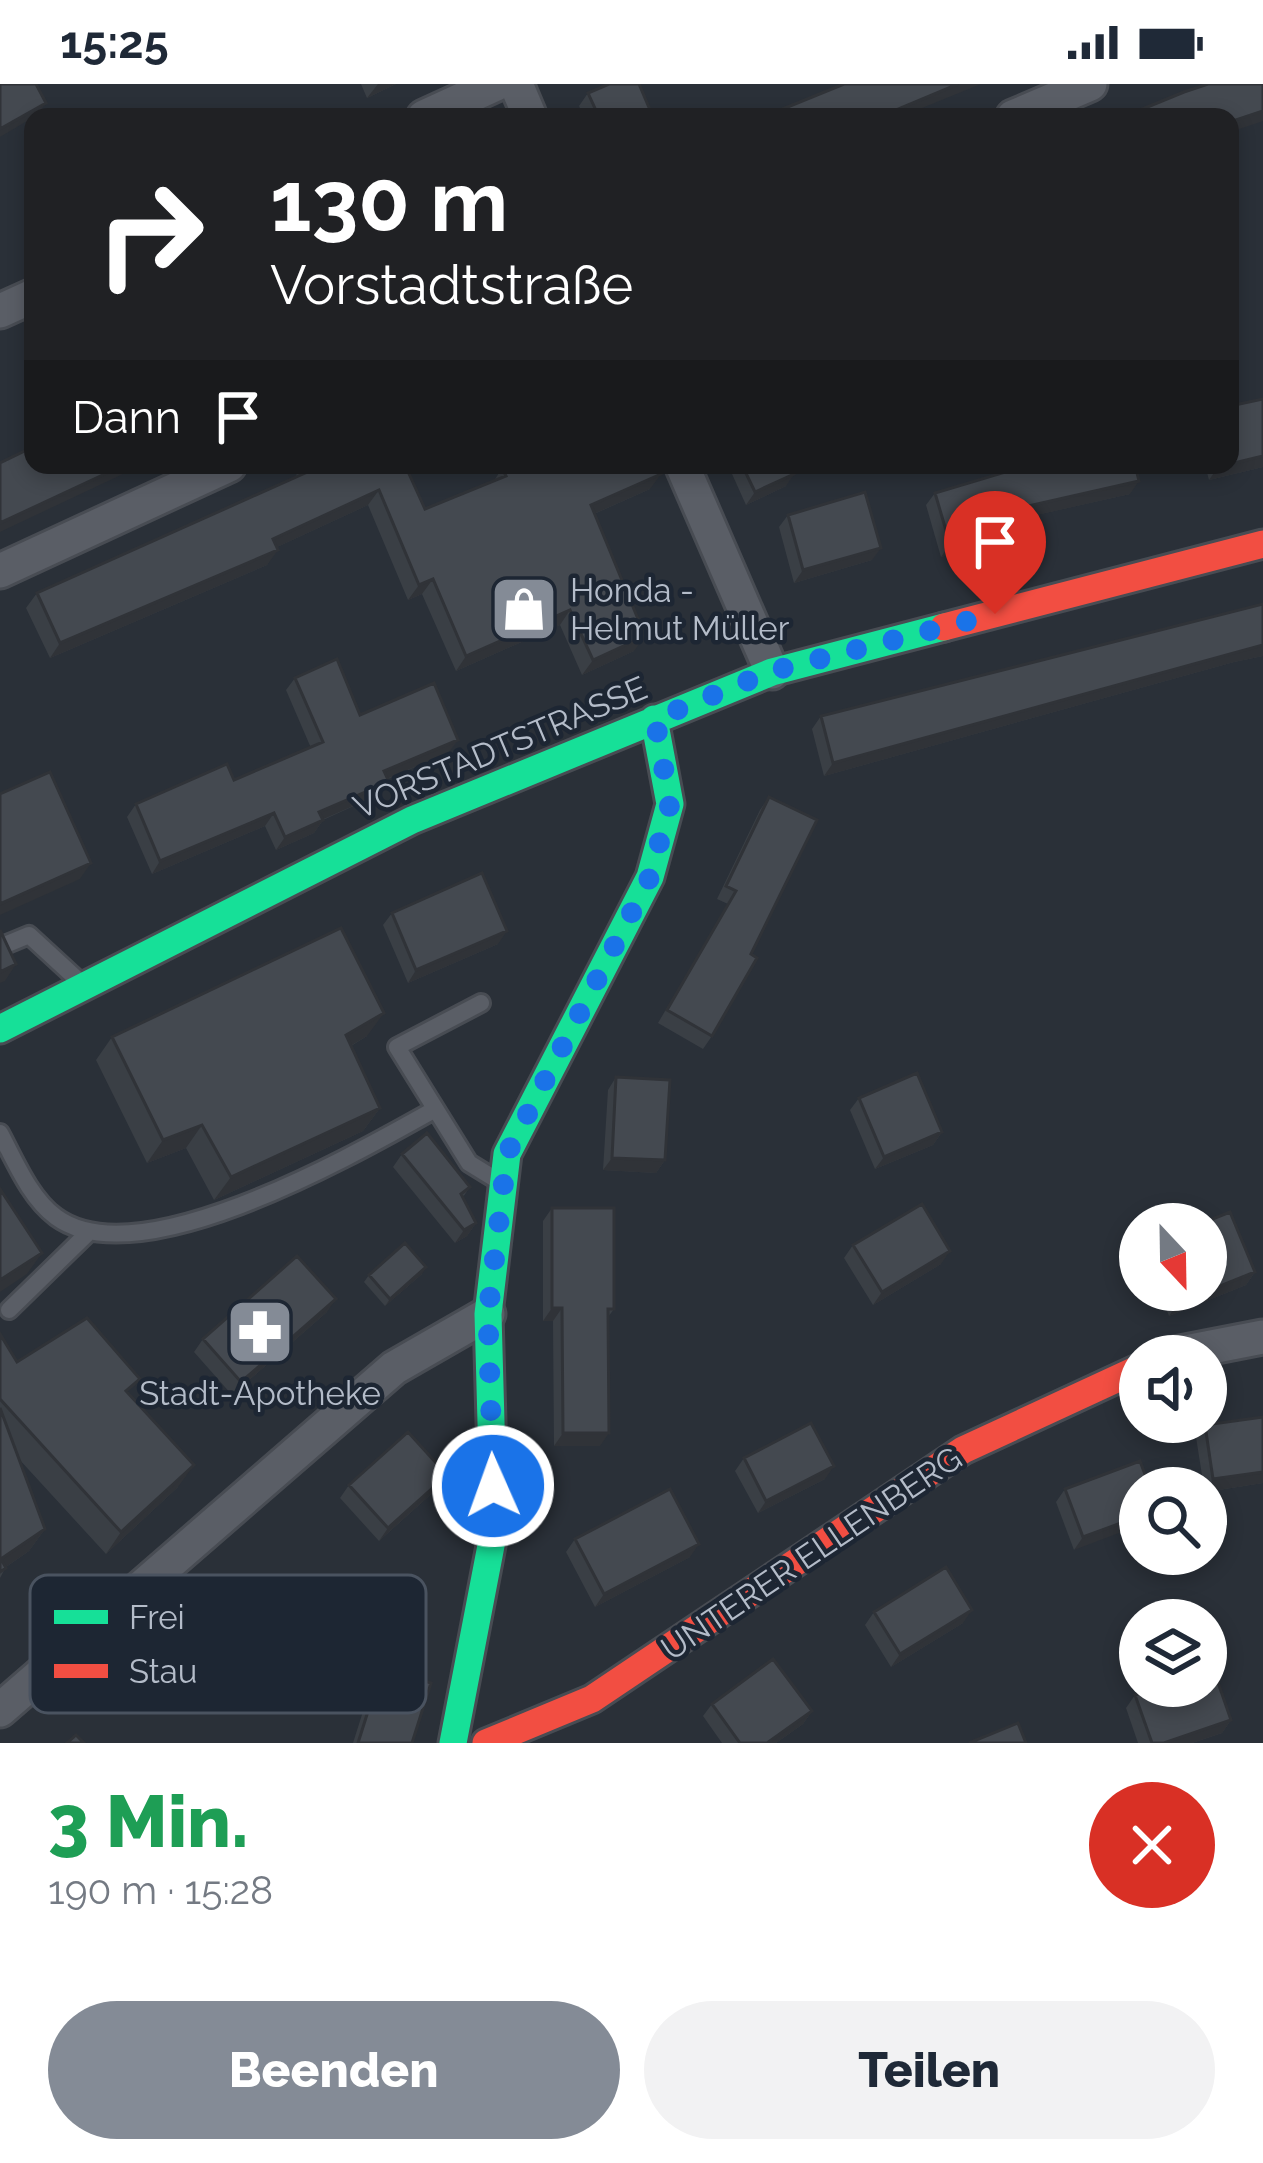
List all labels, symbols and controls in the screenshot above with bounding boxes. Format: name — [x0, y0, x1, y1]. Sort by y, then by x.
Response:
text: 15:25 — [60, 16, 169, 69]
text: 130 m — [270, 152, 508, 251]
icon: right — [72, 156, 228, 312]
text: Vorstadtstraße — [270, 253, 633, 317]
icon: arrive — [205, 384, 271, 450]
text: Dann — [72, 391, 181, 444]
pin — [944, 491, 1046, 614]
icon: arrive — [962, 509, 1028, 575]
place label: Honda - Helmut Müller — [570, 571, 790, 648]
shop icon: Honda - Helmut Müller — [489, 574, 559, 644]
street label: VORSTADTSTRASSE — [348, 668, 653, 827]
north arrow — [1119, 1203, 1227, 1311]
map controls — [1119, 1203, 1227, 1707]
pharmacy icon: Stadt-Apotheke — [225, 1297, 295, 1367]
button: sound — [1119, 1335, 1227, 1443]
place label: Stadt-Apotheke — [139, 1374, 381, 1413]
position arrow — [430, 1423, 556, 1549]
street label: UNTERER ELLENBERG — [654, 1438, 969, 1668]
button: search — [1119, 1467, 1227, 1575]
legend — [30, 1575, 426, 1713]
text: Frei — [129, 1598, 185, 1637]
button: layers — [1119, 1599, 1227, 1707]
text: Stau — [129, 1652, 197, 1691]
text: 3 Min. — [48, 1779, 248, 1864]
button: close — [1089, 1782, 1215, 1908]
text: 190 m · 15:28 — [48, 1867, 273, 1913]
button: Beenden — [48, 2001, 620, 2139]
button: Teilen — [644, 2001, 1215, 2139]

